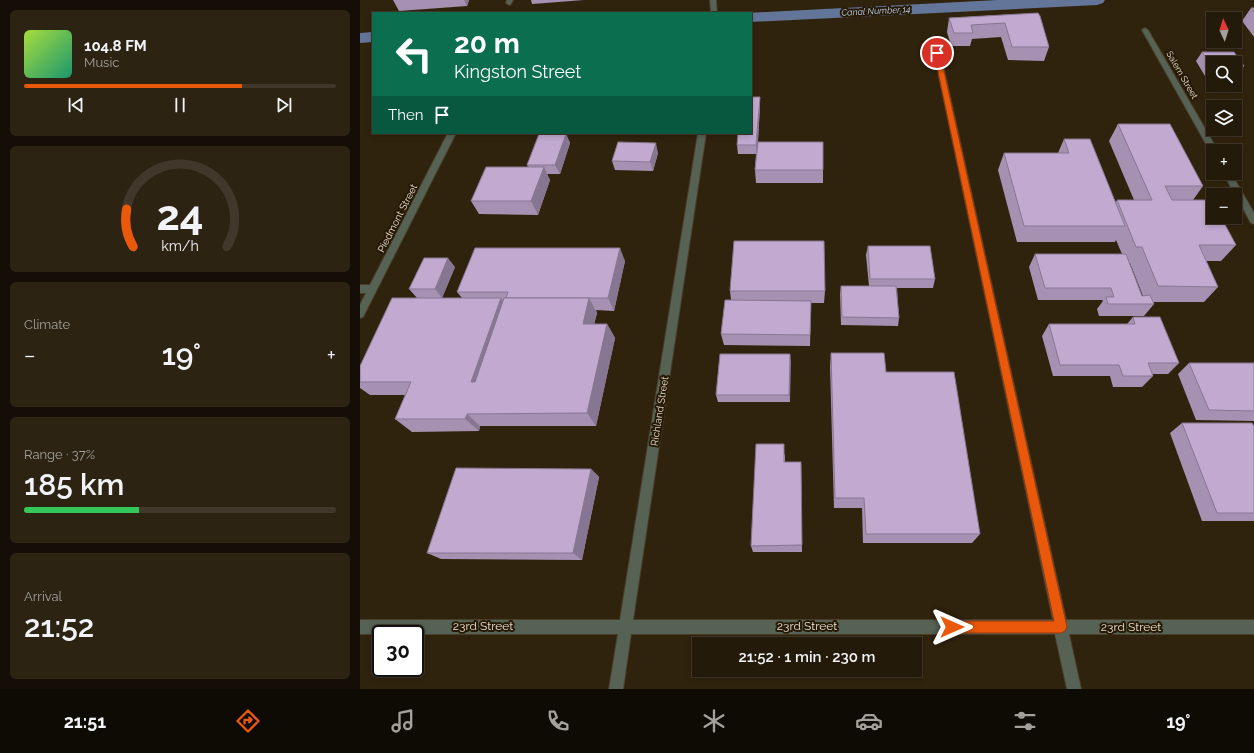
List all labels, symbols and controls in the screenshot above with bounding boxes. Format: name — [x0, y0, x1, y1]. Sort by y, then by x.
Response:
water label: Canal Number 14 — [841, 4, 911, 18]
north arrow — [1206, 12, 1242, 48]
map controls — [1206, 12, 1242, 224]
text: 20 m — [454, 27, 520, 60]
icon: left — [388, 28, 440, 80]
pin — [920, 36, 954, 70]
text: 104.8 FM — [84, 37, 147, 55]
icon: arrive — [926, 42, 948, 64]
street label: Salem Street — [1164, 49, 1200, 101]
text: Music — [84, 55, 119, 70]
button: search — [1206, 56, 1242, 92]
text: Kingston Street — [454, 61, 581, 82]
icon: previous — [65, 94, 87, 116]
icon: pause — [169, 94, 191, 116]
icon: next — [273, 94, 295, 116]
button: layers — [1206, 100, 1242, 136]
icon: arrive — [431, 104, 453, 126]
text: Then — [388, 106, 423, 124]
button: + — [1206, 144, 1242, 180]
street label: Piedmont Street — [376, 182, 420, 254]
button: − — [1206, 188, 1242, 224]
text: 24 — [156, 190, 204, 239]
text: km/h — [161, 237, 199, 253]
text: Climate — [24, 317, 70, 332]
text: 19° — [162, 337, 201, 372]
text: − — [24, 342, 36, 368]
text: + — [327, 342, 336, 368]
street label: Richland Street — [649, 375, 671, 447]
text: Range · 37% — [24, 447, 95, 462]
text: 185 km — [24, 467, 124, 502]
text: Arrival — [24, 589, 62, 604]
position arrow — [931, 606, 973, 648]
text: 21:52 — [24, 609, 94, 644]
street label: 23rd Street — [453, 619, 513, 633]
street label: 23rd Street — [777, 619, 837, 633]
street label: 23rd Street — [1101, 620, 1161, 634]
speed limit sign: 30 — [372, 625, 424, 677]
text: 21:52 · 1 min · 230 m — [739, 648, 875, 666]
icon: directions — [234, 707, 262, 735]
icon: music — [389, 707, 417, 735]
icon: phone — [544, 707, 572, 735]
icon: climate — [700, 707, 728, 735]
icon: car — [855, 707, 883, 735]
icon: filters — [1011, 707, 1039, 735]
text: 21:51 — [64, 711, 106, 732]
text: 19° — [1166, 711, 1190, 732]

